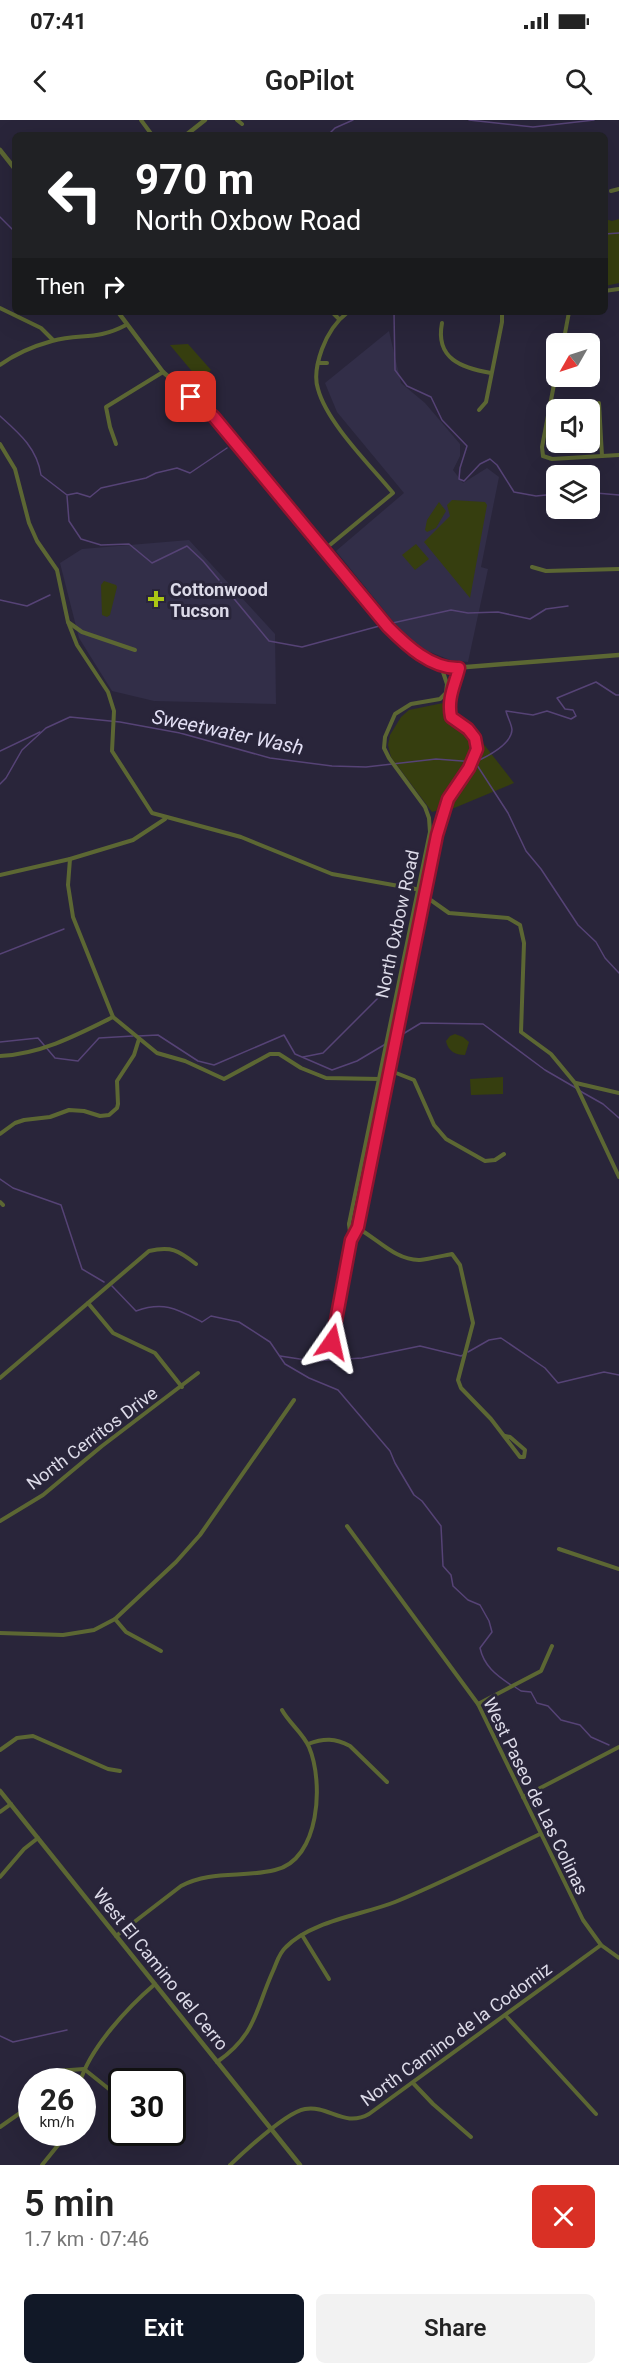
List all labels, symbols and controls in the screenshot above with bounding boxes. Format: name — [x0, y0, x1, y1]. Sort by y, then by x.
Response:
text: 07:41 — [30, 9, 87, 34]
icon: back — [24, 65, 57, 98]
text: GoPilot — [265, 65, 354, 97]
icon: search — [562, 65, 595, 98]
text: 970 m — [135, 155, 254, 204]
icon: left — [36, 156, 114, 234]
text: North Oxbow Road — [135, 205, 361, 237]
icon: right — [97, 270, 130, 303]
text: Then — [36, 274, 85, 299]
north arrow — [546, 333, 600, 387]
map controls — [546, 333, 600, 519]
pin — [165, 371, 216, 422]
icon: arrive — [174, 380, 207, 413]
button: sound — [546, 399, 600, 453]
button: layers — [546, 465, 600, 519]
place label: Cottonwood Tucson — [170, 579, 268, 621]
marker: Cottonwood Tucson — [147, 590, 165, 608]
water label: Sweetwater Wash — [150, 704, 306, 760]
street label: North Oxbow Road — [371, 848, 423, 1000]
position arrow — [300, 1310, 364, 1374]
street label: North Cerritos Drive — [23, 1382, 161, 1494]
street label: West Paseo de Las Colinas — [479, 1694, 593, 1898]
street label: West El Camino del Cerro — [89, 1884, 233, 2054]
street label: North Camino de la Codorniz — [356, 1958, 556, 2110]
speed limit sign: 30 — [108, 2068, 186, 2146]
text: 26 — [40, 2082, 74, 2117]
text: km/h — [39, 2113, 75, 2131]
text: 5 min — [24, 2183, 114, 2225]
button: close — [532, 2185, 595, 2248]
text: 1.7 km · 07:46 — [24, 2227, 149, 2251]
button: Exit — [24, 2294, 304, 2363]
button: Share — [316, 2294, 595, 2363]

